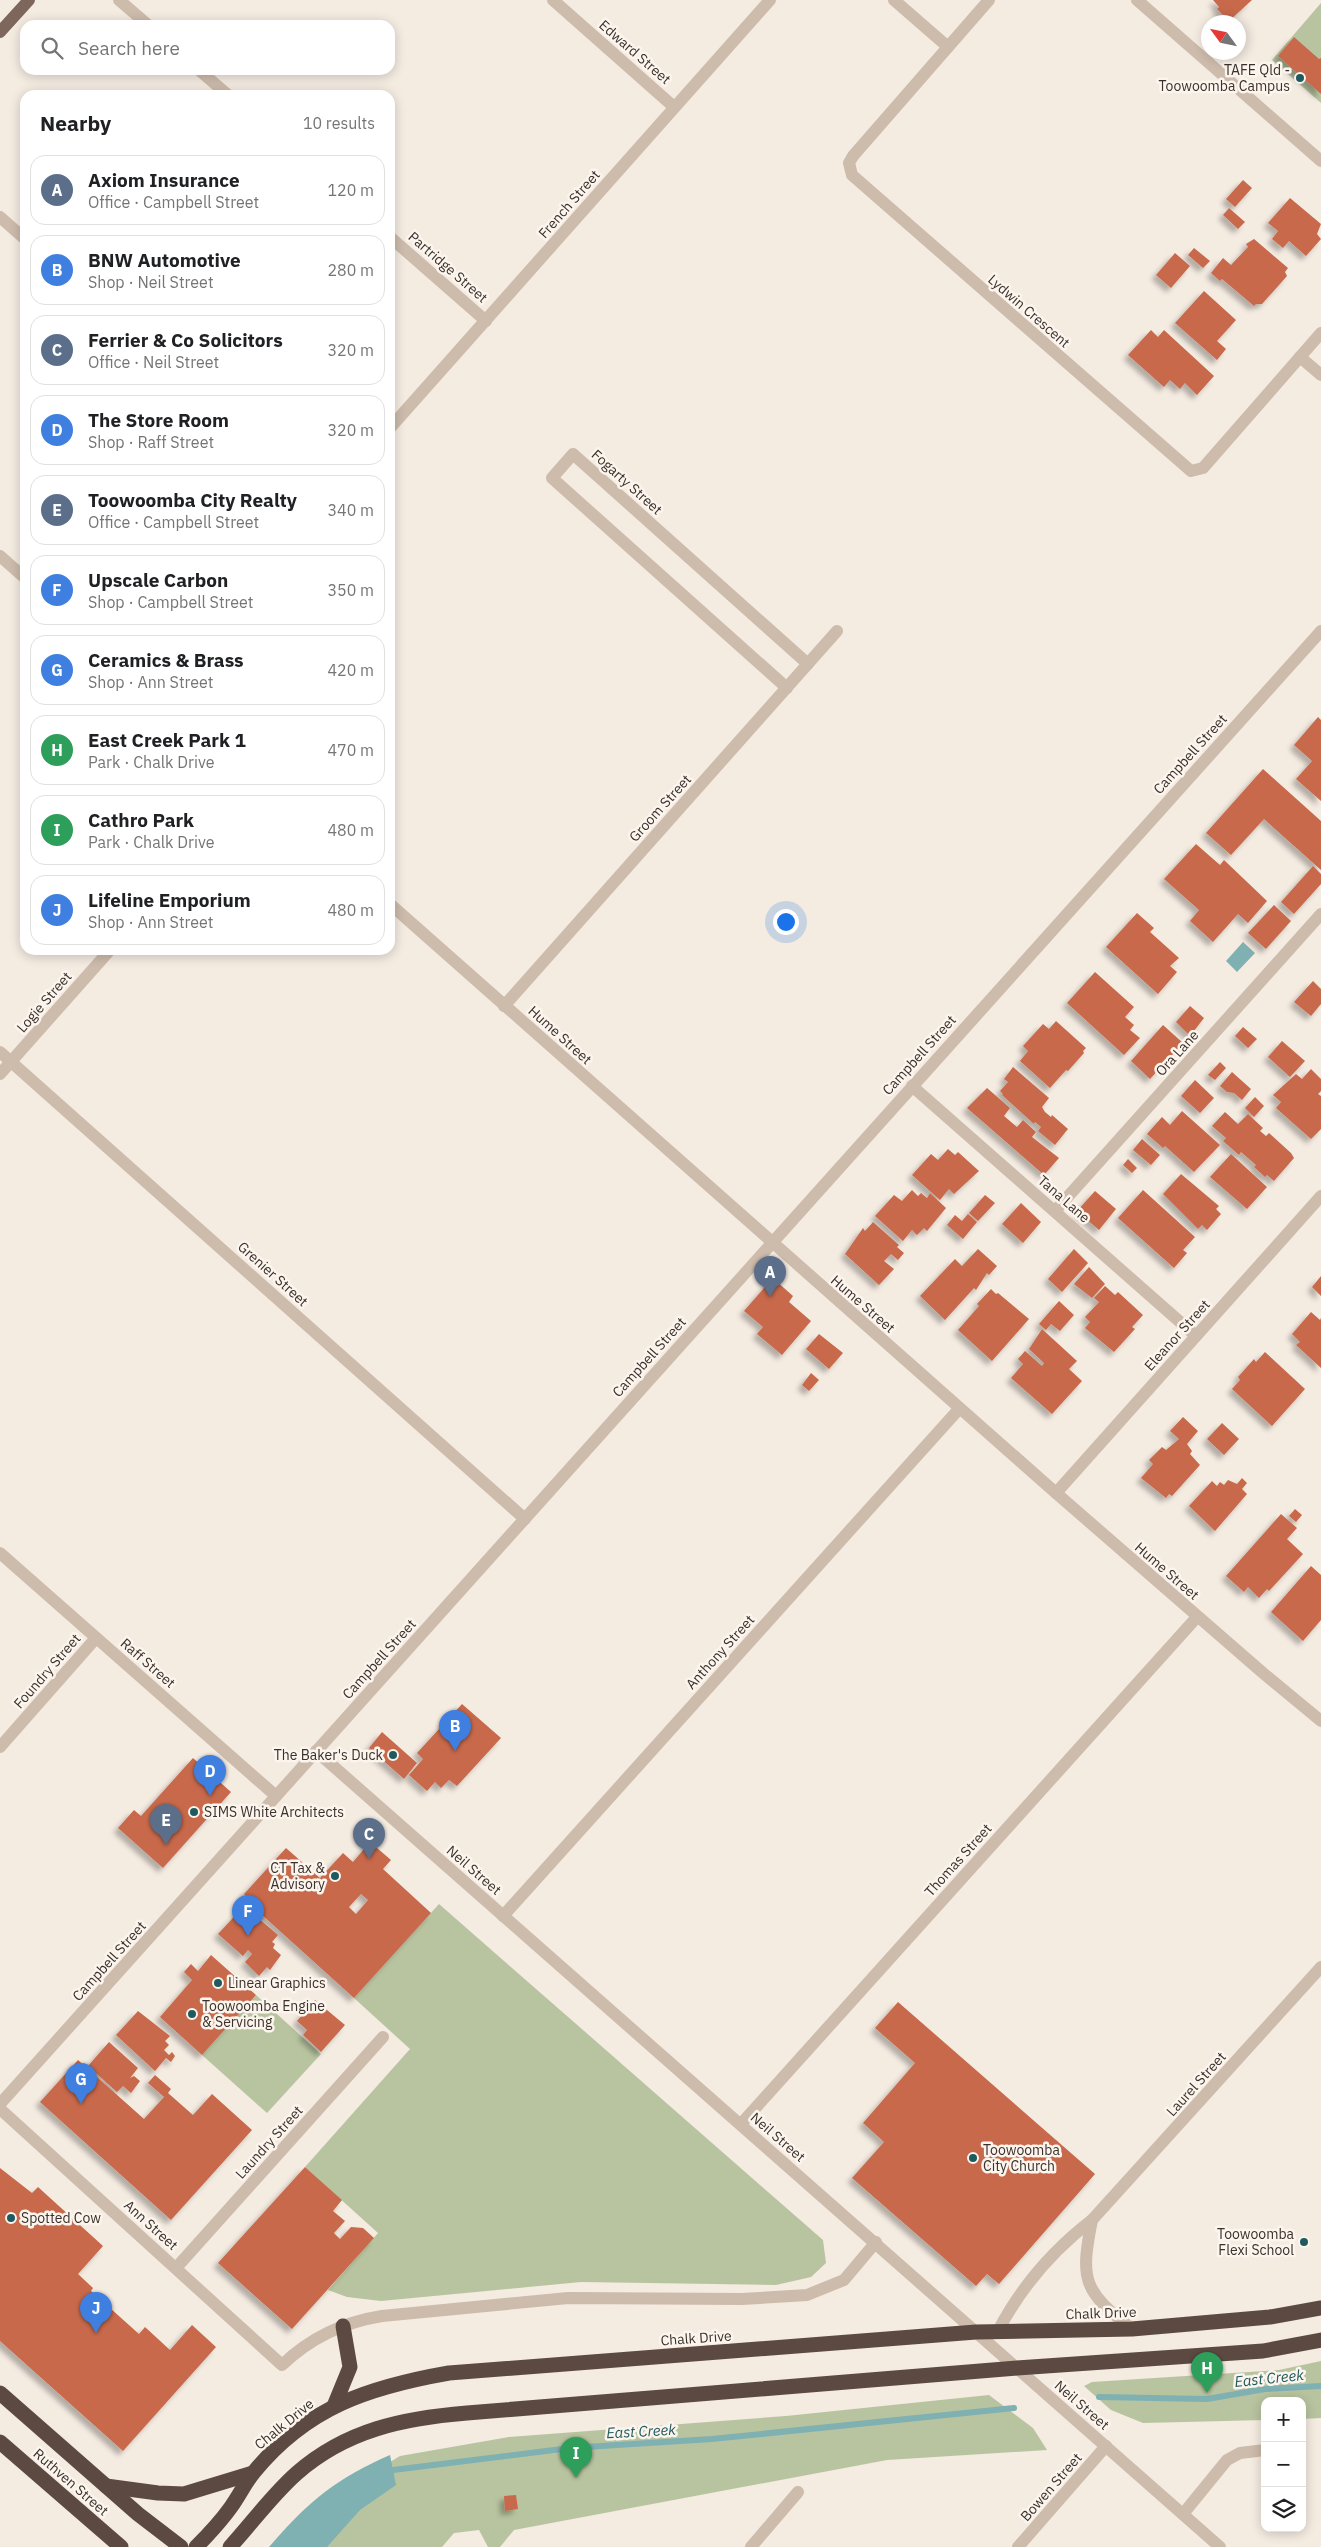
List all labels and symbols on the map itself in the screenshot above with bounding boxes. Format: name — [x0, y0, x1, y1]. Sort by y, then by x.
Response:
north arrow — [1201, 15, 1246, 60]
street label: Edward Street — [595, 16, 675, 88]
place label: TAFE Qld - Toowoomba Campus — [1159, 61, 1290, 95]
marker: TAFE Qld - Toowoomba Campus — [1294, 72, 1306, 84]
street label: French Street — [534, 166, 604, 242]
street label: Partridge Street — [405, 228, 491, 306]
street label: Lydwin Crescent — [984, 270, 1074, 352]
street label: Fogarty Street — [588, 446, 666, 518]
street label: Campbell Street — [1149, 710, 1231, 798]
street label: Groom Street — [625, 771, 695, 845]
your location — [773, 909, 799, 935]
street label: Logie Street — [13, 968, 75, 1036]
street label: Hume Street — [524, 1002, 596, 1068]
street label: Campbell Street — [878, 1011, 960, 1099]
street label: Ora Lane — [1152, 1026, 1203, 1080]
street label: Tana Lane — [1034, 1171, 1094, 1227]
street label: Grenier Street — [234, 1238, 312, 1310]
pin: A — [754, 1256, 786, 1297]
street label: Hume Street — [827, 1271, 899, 1337]
street label: Eleanor Street — [1140, 1296, 1214, 1374]
street label: Campbell Street — [608, 1313, 690, 1401]
street label: Hume Street — [1131, 1538, 1203, 1604]
street label: Anthony Street — [682, 1611, 758, 1693]
street label: Campbell Street — [338, 1615, 420, 1703]
street label: Foundry Street — [10, 1630, 84, 1712]
street label: Raff Street — [117, 1634, 179, 1692]
pin: B — [439, 1710, 471, 1751]
place label: The Baker's Duck — [274, 1746, 384, 1764]
marker: The Baker's Duck — [387, 1749, 399, 1761]
pin: D — [194, 1755, 226, 1796]
place label: SIMS White Architects — [204, 1803, 344, 1821]
pin: E — [150, 1804, 182, 1845]
marker: SIMS White Architects — [188, 1806, 200, 1818]
pin: C — [353, 1818, 385, 1859]
street label: Thomas Street — [921, 1820, 996, 1900]
street label: Neil Street — [443, 1841, 505, 1899]
place label: CT Tax & Advisory — [270, 1859, 325, 1893]
marker: CT Tax & Advisory — [329, 1870, 341, 1882]
pin: F — [232, 1895, 264, 1936]
street label: Campbell Street — [68, 1917, 150, 2005]
place label: Linear Graphics — [228, 1974, 326, 1992]
marker: Linear Graphics — [212, 1977, 224, 1989]
place label: Toowoomba Engine & Servicing — [202, 1997, 325, 2031]
marker: Toowoomba Engine & Servicing — [186, 2008, 198, 2020]
street label: Laurel Street — [1162, 2048, 1230, 2120]
pin: G — [65, 2063, 97, 2104]
street label: Laundry Street — [231, 2102, 307, 2182]
street label: Neil Street — [747, 2108, 809, 2166]
place label: Toowoomba City Church — [983, 2141, 1060, 2175]
marker: Toowoomba City Church — [967, 2152, 979, 2164]
street label: Ann Street — [120, 2196, 182, 2254]
place label: Spotted Cow — [21, 2209, 101, 2227]
marker: Spotted Cow — [5, 2212, 17, 2224]
place label: Toowoomba Flexi School — [1217, 2225, 1295, 2259]
marker: Toowoomba Flexi School — [1298, 2236, 1310, 2248]
pin: J — [80, 2292, 112, 2333]
street label: Chalk Drive — [1065, 2303, 1137, 2323]
street label: Chalk Drive — [660, 2327, 732, 2349]
pin: H — [1191, 2352, 1223, 2393]
water label: East Creek — [1233, 2365, 1305, 2391]
street label: Neil Street — [1051, 2376, 1113, 2434]
street label: Chalk Drive — [251, 2394, 318, 2453]
water label: East Creek — [606, 2420, 677, 2442]
pin: I — [560, 2437, 592, 2478]
street label: Ruthven Street — [30, 2444, 112, 2520]
street label: Bowen Street — [1016, 2449, 1086, 2525]

